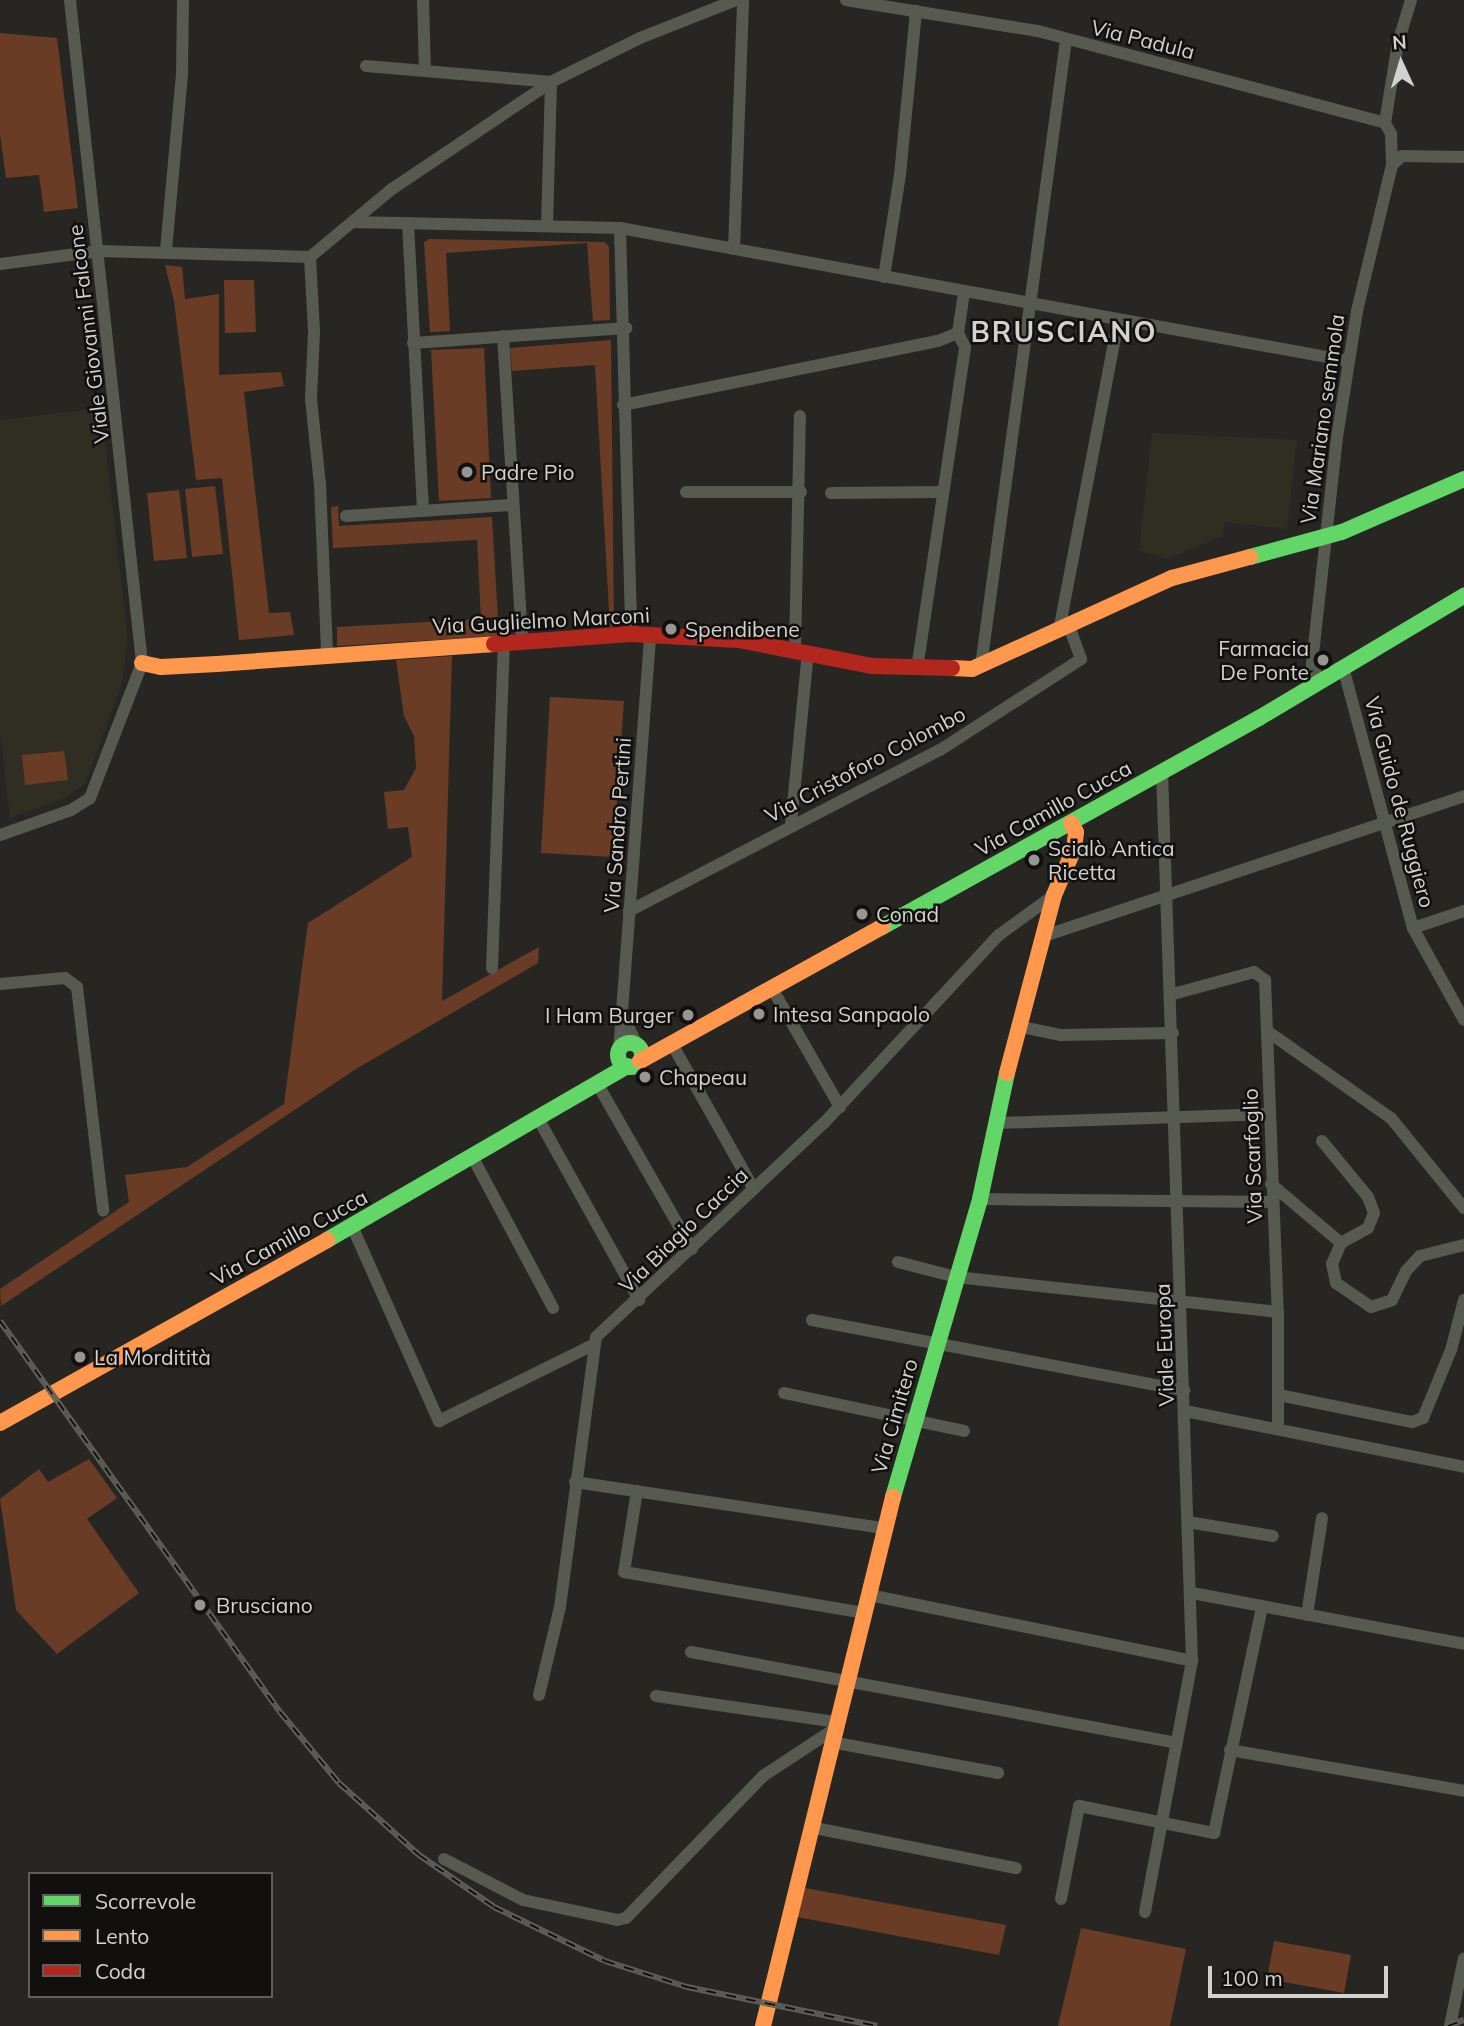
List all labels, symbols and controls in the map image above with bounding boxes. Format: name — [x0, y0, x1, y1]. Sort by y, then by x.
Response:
street label: Via Padula — [1089, 14, 1197, 64]
north arrow — [1366, 28, 1436, 98]
text: N — [1392, 30, 1408, 55]
street label: Viale Giovanni Falcone — [62, 223, 114, 445]
street label: Via Mariano semmola — [1295, 312, 1349, 526]
district label: BRUSCIANO — [972, 315, 1156, 349]
place label: Padre Pio — [481, 459, 574, 485]
marker: Padre Pio — [459, 464, 475, 480]
street label: Via Guglielmo Marconi — [432, 602, 650, 638]
place label: Spendibene — [685, 616, 800, 642]
marker: Spendibene — [663, 621, 679, 637]
place label: Farmacia De Ponte — [1218, 635, 1309, 685]
marker: Farmacia De Ponte — [1315, 652, 1331, 668]
street label: Via Guido de Ruggiero — [1360, 694, 1440, 910]
street label: Via Cristoforo Colombo — [760, 700, 970, 828]
street label: Via Sandro Pertini — [598, 736, 636, 914]
street label: Via Camillo Cucca — [971, 755, 1135, 861]
place label: Scialò Antica Ricetta — [1048, 835, 1175, 885]
marker: Scialò Antica Ricetta — [1026, 852, 1042, 868]
place label: Conad — [876, 901, 939, 927]
marker: Conad — [854, 906, 870, 922]
place label: Intesa Sanpaolo — [773, 1001, 930, 1027]
place label: I Ham Burger — [545, 1002, 674, 1028]
marker: Intesa Sanpaolo — [751, 1006, 767, 1022]
marker: I Ham Burger — [680, 1007, 696, 1023]
place label: Chapeau — [659, 1064, 747, 1090]
marker: Chapeau — [637, 1069, 653, 1085]
street label: Via Scarfoglio — [1237, 1088, 1267, 1224]
street label: Via Biagio Caccia — [613, 1162, 753, 1298]
street label: Via Camillo Cucca — [207, 1184, 371, 1290]
street label: Viale Europa — [1149, 1283, 1179, 1407]
place label: La Morditità — [94, 1344, 211, 1370]
marker: La Morditità — [72, 1349, 88, 1365]
street label: Via Cimitero — [866, 1355, 922, 1477]
place label: Brusciano — [216, 1592, 313, 1618]
marker: Brusciano — [190, 1595, 210, 1615]
legend — [28, 1872, 273, 1998]
text: Scorrevole — [95, 1888, 196, 1914]
text: Lento — [95, 1923, 149, 1949]
scale bar — [1212, 1952, 1392, 1996]
text: Coda — [95, 1958, 146, 1984]
text: 100 m — [1221, 1965, 1283, 1991]

